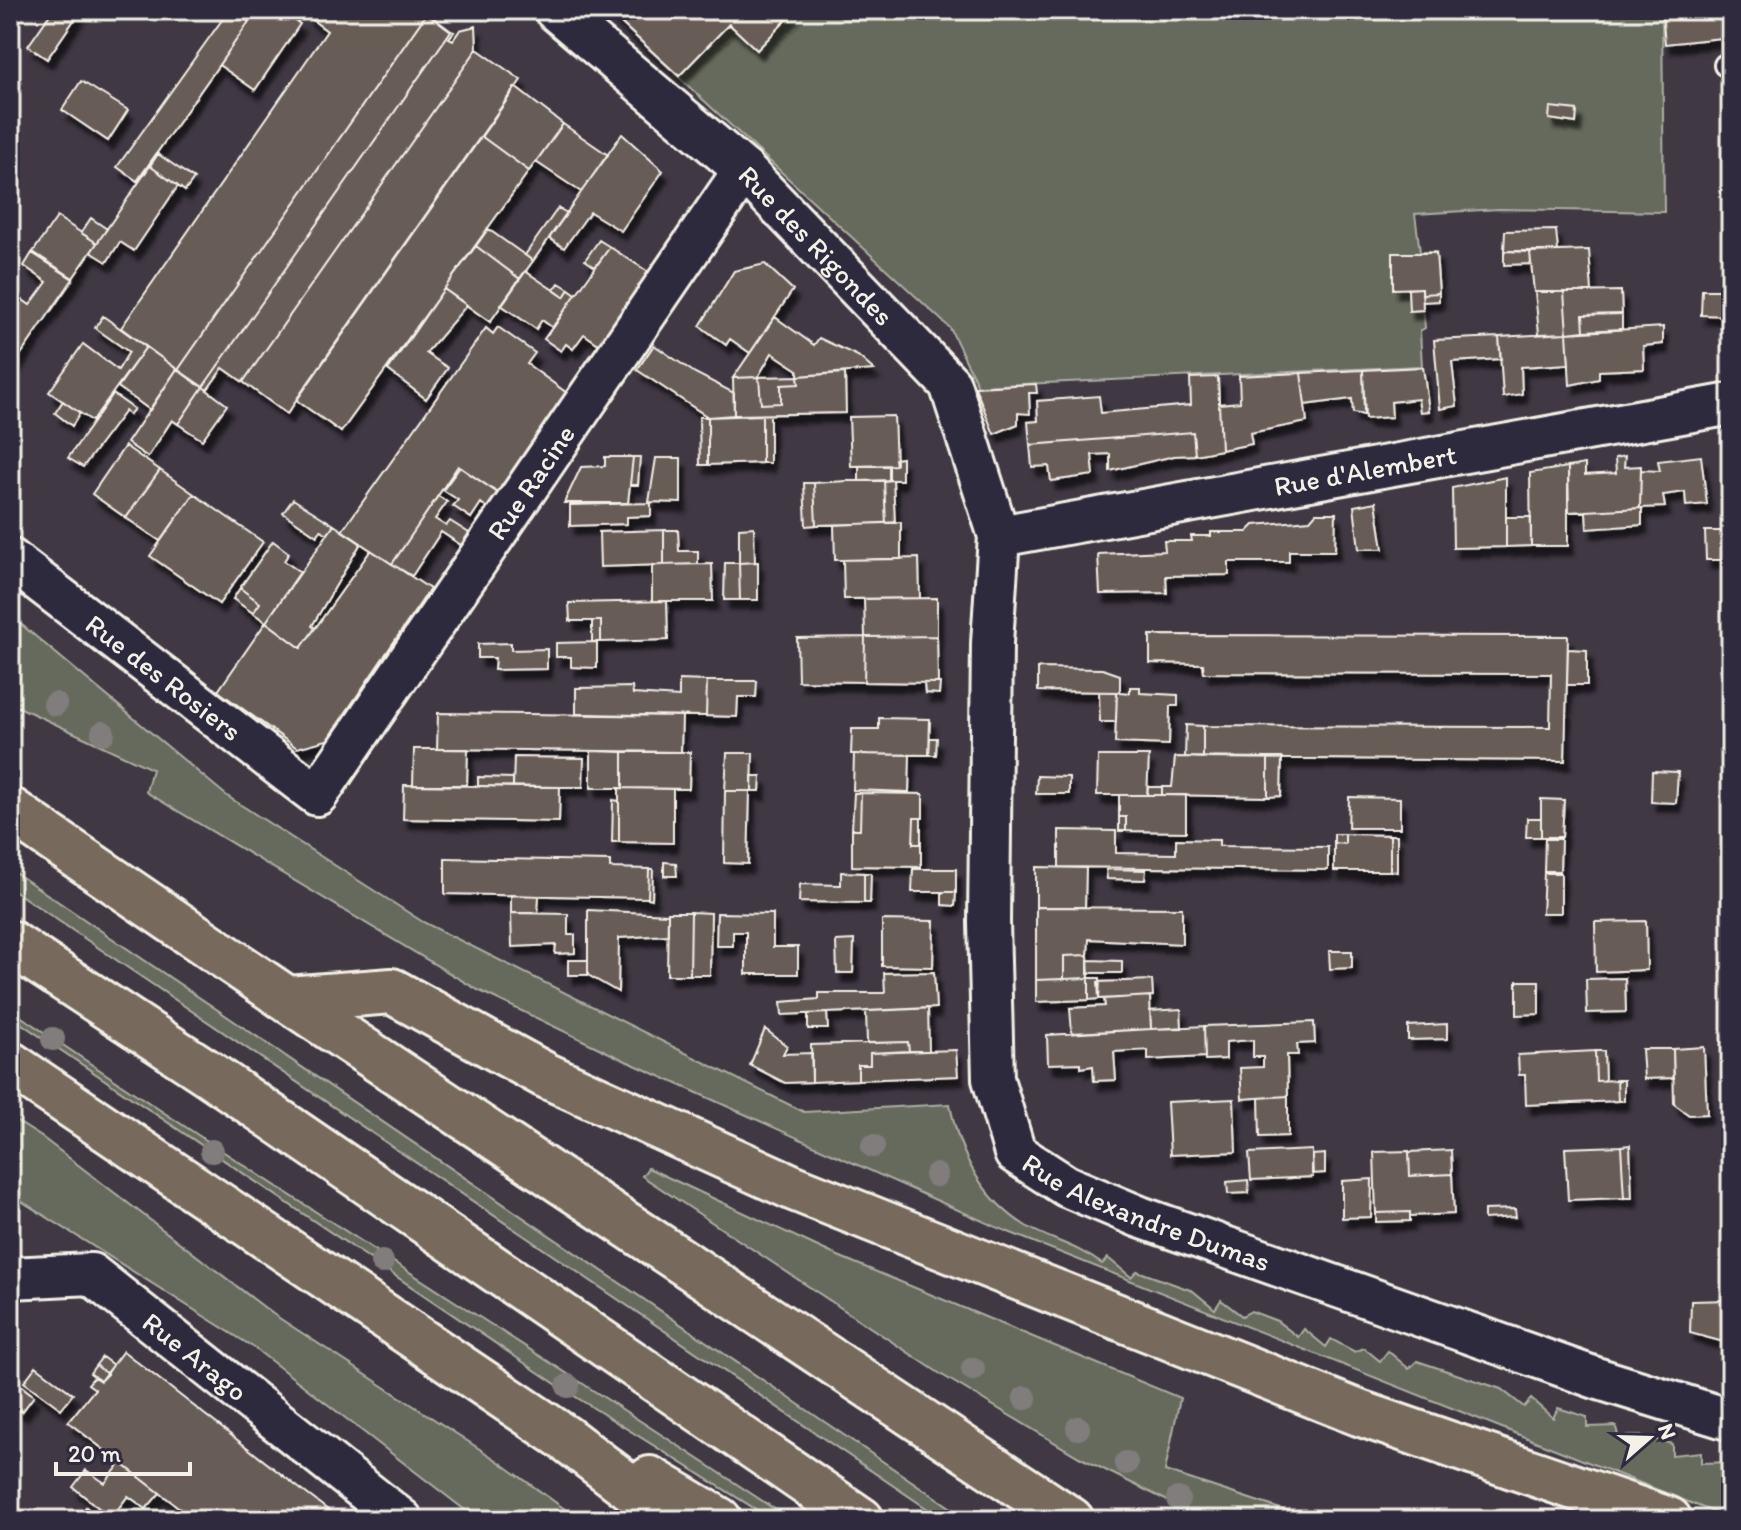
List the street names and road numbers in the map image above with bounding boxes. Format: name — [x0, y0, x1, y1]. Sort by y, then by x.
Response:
street label: Rue des Rigondes — [732, 158, 901, 332]
street label: Rue Racine — [479, 418, 582, 547]
street label: Rue d'Alembert — [1271, 437, 1459, 503]
street label: Rue des Rosiers — [79, 607, 249, 748]
street label: Rue Alexandre Dumas — [1016, 1145, 1275, 1279]
street label: Rue Arago — [136, 1305, 254, 1408]

